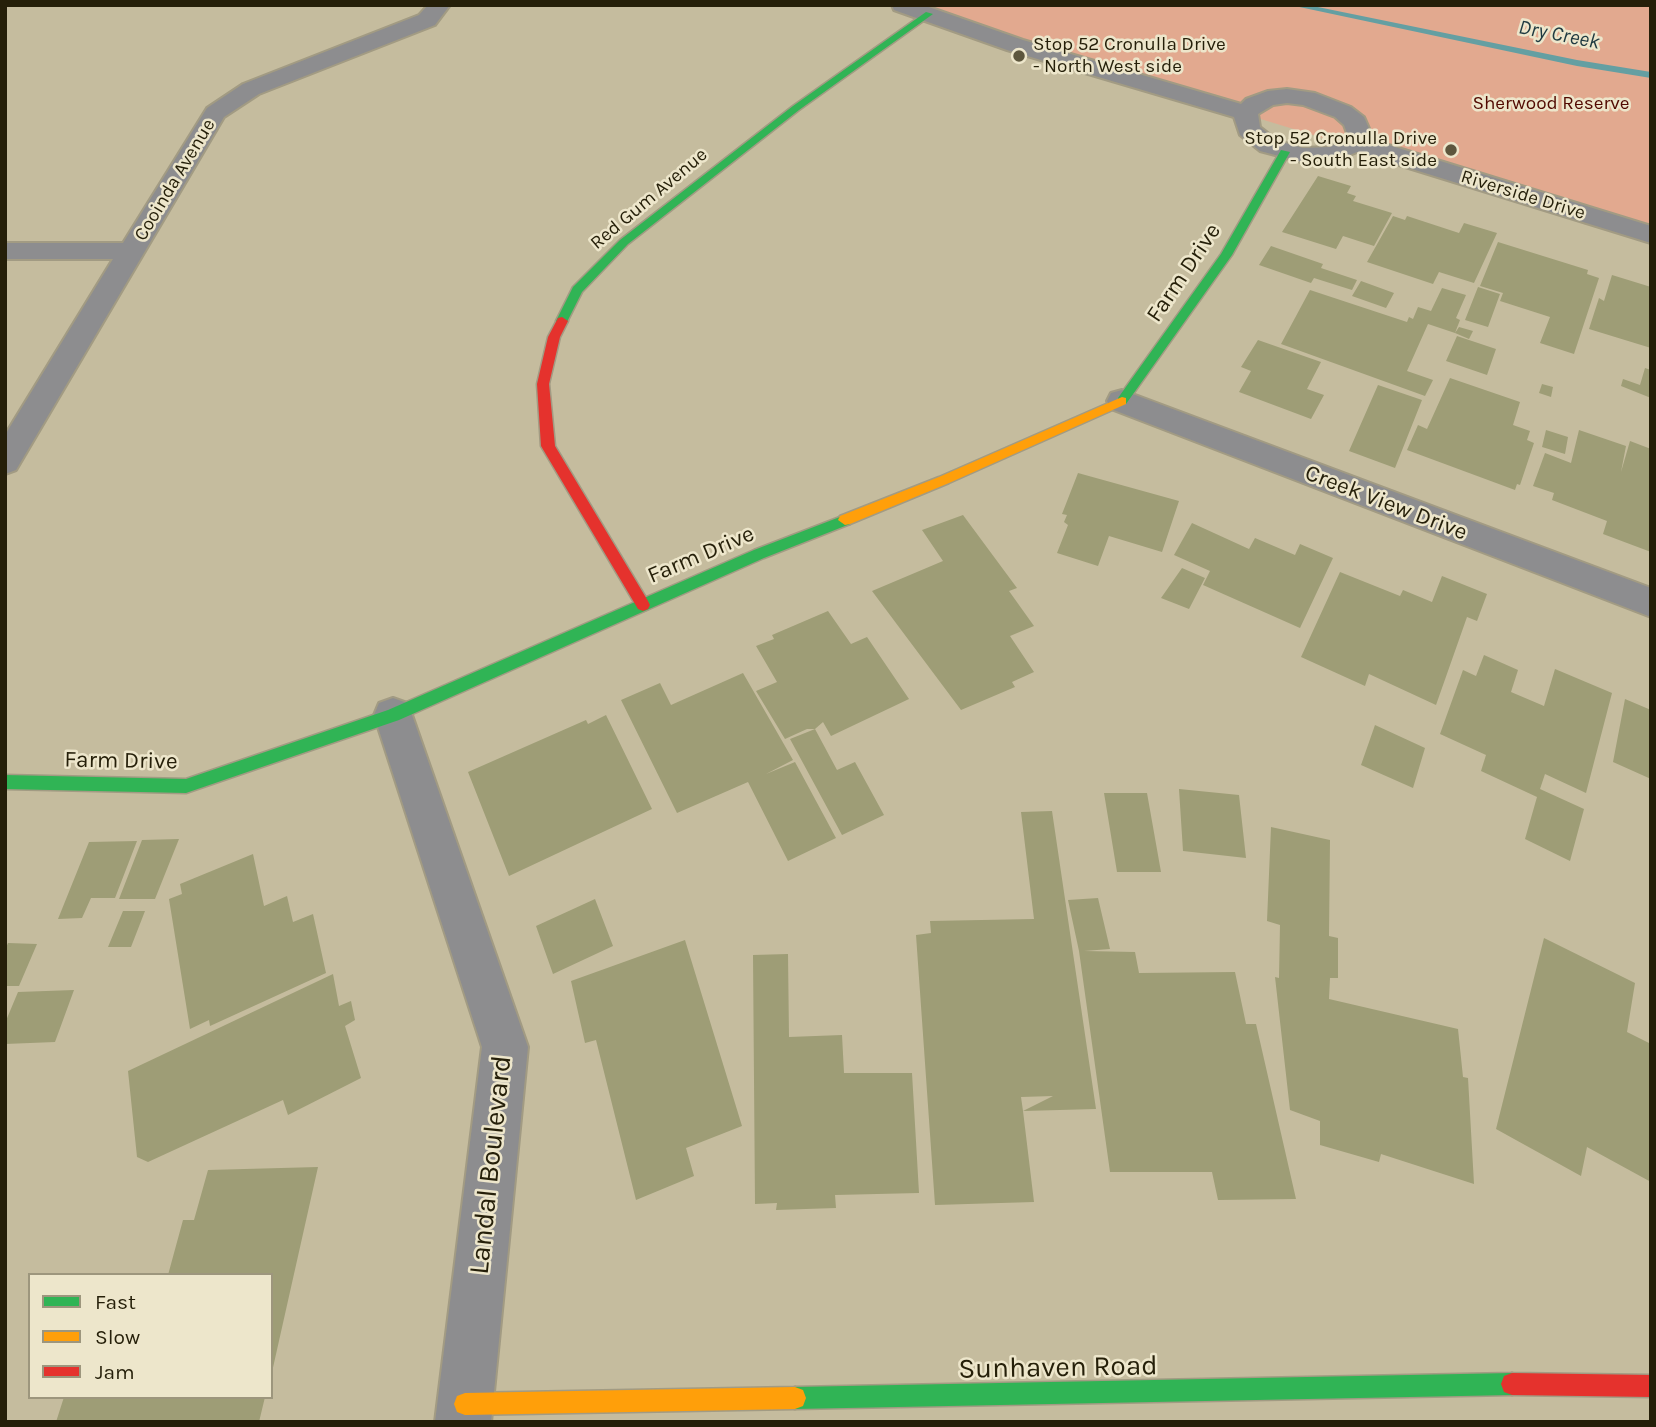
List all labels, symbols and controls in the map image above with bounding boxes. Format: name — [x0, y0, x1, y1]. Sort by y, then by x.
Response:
water label: Dry Creek — [1516, 15, 1602, 55]
place label: Stop 52 Cronulla Drive - North West side — [1033, 34, 1226, 78]
marker: Stop 52 Cronulla Drive - North West side — [1011, 48, 1027, 64]
park label: Sherwood Reserve — [1472, 93, 1630, 115]
street label: Cooinda Avenue — [130, 115, 220, 245]
place label: Stop 52 Cronulla Drive - South East side — [1244, 128, 1437, 172]
marker: Stop 52 Cronulla Drive - South East side — [1443, 142, 1459, 158]
street label: Red Gum Avenue — [586, 143, 712, 255]
street label: Riverside Drive — [1458, 165, 1588, 225]
street label: Farm Drive — [1141, 218, 1227, 328]
street label: Creek View Drive — [1301, 459, 1471, 547]
street label: Farm Drive — [644, 520, 758, 590]
street label: Farm Drive — [64, 746, 178, 776]
street label: Landal Boulevard — [463, 1054, 519, 1276]
legend — [28, 1273, 273, 1399]
text: Fast — [95, 1290, 136, 1314]
text: Slow — [95, 1325, 140, 1349]
street label: Sunhaven Road — [958, 1349, 1158, 1387]
text: Jam — [95, 1360, 135, 1384]

